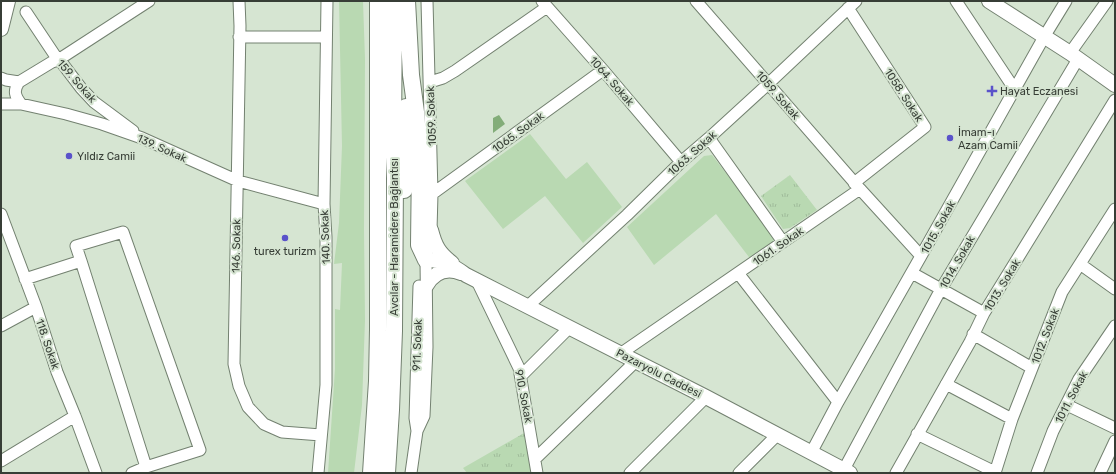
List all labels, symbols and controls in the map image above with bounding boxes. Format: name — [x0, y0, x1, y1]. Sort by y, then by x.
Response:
street label: 1064. Sokak — [587, 54, 637, 109]
street label: 159. Sokak — [54, 57, 99, 106]
street label: 1058. Sokak — [882, 66, 926, 125]
street label: 1059. Sokak — [753, 68, 802, 122]
street label: 1059. Sokak — [424, 85, 439, 146]
place label: Hayat Eczanesi — [1000, 85, 1078, 98]
marker: Hayat Eczanesi — [987, 86, 997, 96]
street label: 1065. Sokak — [490, 109, 547, 156]
place label: İmam-ı Azam Camii — [958, 125, 1018, 152]
street label: 1063. Sokak — [665, 128, 720, 179]
street label: 139. Sokak — [135, 132, 189, 165]
marker: İmam-ı Azam Camii — [945, 133, 955, 143]
place label: Yıldız Camii — [77, 150, 135, 163]
marker: Yıldız Camii — [64, 151, 74, 161]
street label: Avcılar - Haramidere Bağlantısı — [388, 158, 401, 316]
street label: 1015. Sokak — [919, 198, 959, 256]
street label: 140. Sokak — [318, 209, 333, 264]
street label: 146. Sokak — [230, 219, 243, 273]
street label: 1061. Sokak — [751, 224, 806, 269]
marker: turex turizm — [280, 233, 290, 243]
street label: 1014. Sokak — [937, 233, 978, 291]
place label: turex turizm — [254, 245, 317, 258]
street label: 1013. Sokak — [982, 256, 1023, 314]
street label: 1012. Sokak — [1029, 306, 1062, 366]
street label: 118. Sokak — [33, 317, 62, 371]
street label: 911. Sokak — [410, 319, 425, 371]
street label: Pazaryolu Caddesi — [614, 346, 704, 401]
street label: 910. Sokak — [512, 368, 535, 424]
street label: 1011. Sokak — [1052, 369, 1091, 425]

